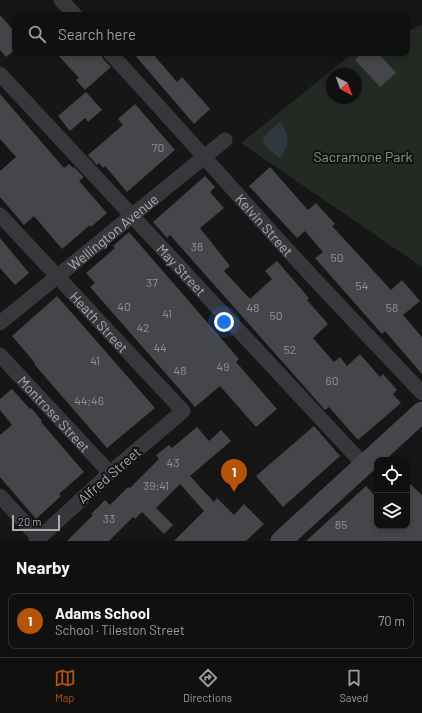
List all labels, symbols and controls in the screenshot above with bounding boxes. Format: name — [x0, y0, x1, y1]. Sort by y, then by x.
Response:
search box — [12, 12, 410, 56]
icon: search — [26, 23, 48, 45]
text: Search here — [58, 25, 136, 43]
north arrow — [326, 68, 362, 104]
house number: 70 — [152, 140, 164, 154]
park label: Sacramone Park — [313, 148, 413, 165]
street label: Wellington Avenue — [64, 190, 161, 273]
street label: Kelvin Street — [232, 190, 297, 259]
house number: 38 — [191, 239, 203, 253]
street label: May Street — [154, 240, 210, 299]
house number: 50 — [331, 250, 343, 264]
house number: 37 — [146, 275, 158, 289]
house number: 54 — [356, 278, 368, 292]
street label: Heath Street — [67, 288, 132, 356]
house number: 40 — [117, 299, 131, 313]
house number: 48 — [247, 300, 259, 314]
house number: 58 — [386, 300, 398, 314]
house number: 41 — [162, 306, 172, 320]
house number: 50 — [270, 308, 282, 322]
your location — [214, 312, 234, 332]
house number: 42 — [136, 320, 150, 334]
house number: 44 — [153, 340, 167, 354]
house number: 52 — [284, 342, 296, 356]
house number: 41 — [90, 353, 100, 367]
house number: 49 — [217, 359, 229, 373]
house number: 48 — [174, 363, 186, 377]
street label: Montrose Street — [15, 372, 94, 455]
house number: 60 — [326, 373, 338, 387]
house number: 44;46 — [74, 393, 104, 407]
street label: Alfred Street — [74, 443, 144, 507]
house number: 43 — [167, 455, 179, 469]
map controls — [374, 457, 410, 529]
button: locate — [374, 457, 410, 493]
pin: 1 — [221, 459, 247, 492]
house number: 39;41 — [143, 478, 169, 492]
button: layers — [374, 493, 410, 529]
house number: 33 — [103, 511, 115, 525]
scale bar — [12, 513, 60, 532]
text: 20 m — [18, 515, 41, 528]
house number: 85 — [335, 517, 347, 531]
text: Nearby — [16, 557, 70, 577]
text: Adams School — [55, 604, 150, 622]
text: 1 — [28, 613, 32, 629]
text: 70 m — [378, 613, 405, 629]
text: School · Tileston Street — [55, 622, 185, 638]
tab: Map — [54, 667, 76, 704]
tab: Directions — [183, 667, 232, 704]
tab: Saved — [339, 667, 368, 704]

